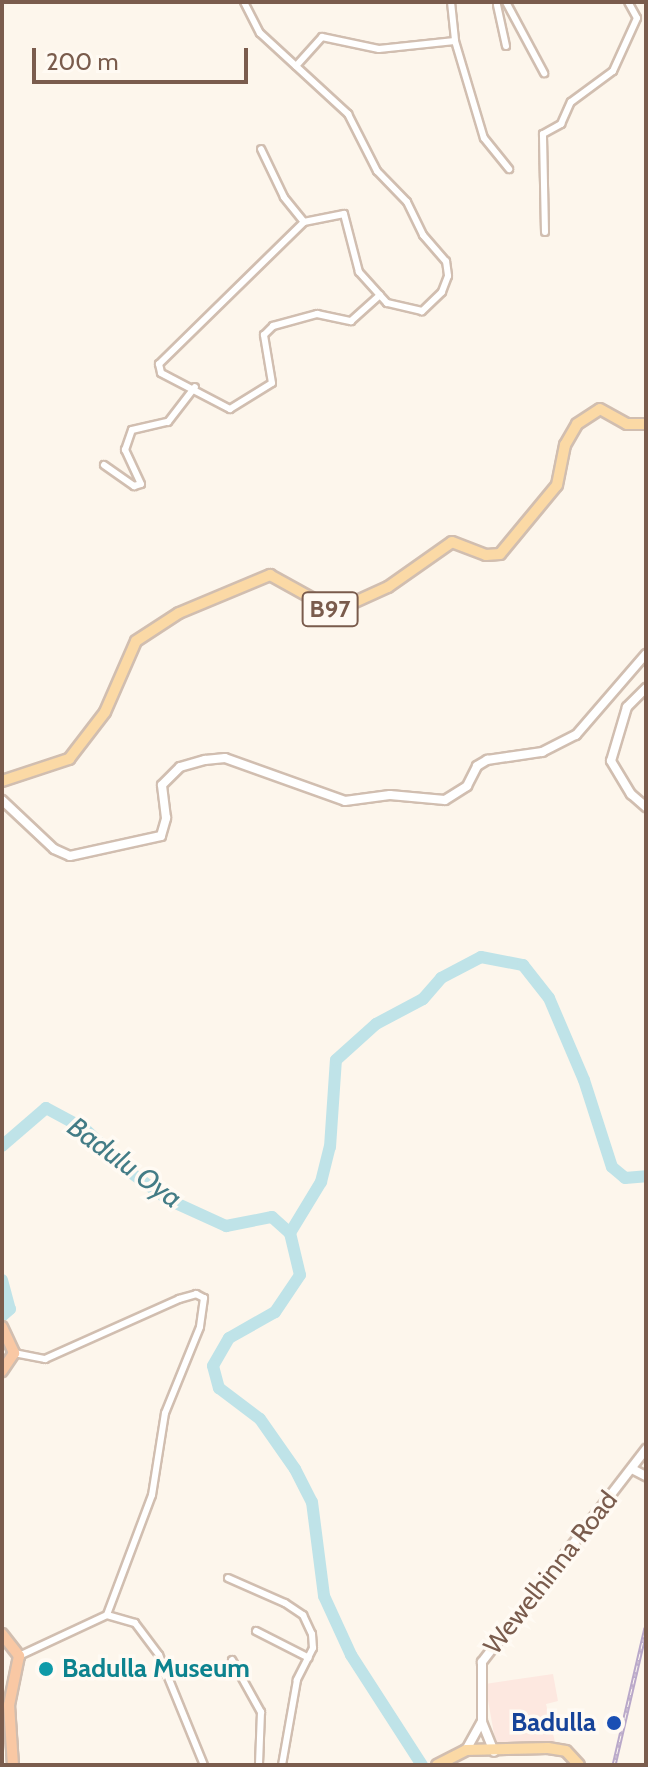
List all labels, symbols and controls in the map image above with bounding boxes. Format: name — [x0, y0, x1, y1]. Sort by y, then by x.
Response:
scale bar — [36, 32, 252, 82]
text: 200 m — [46, 47, 119, 76]
road number: B97 — [300, 589, 360, 629]
water label: Badulu Oya — [61, 1109, 189, 1215]
street label: Wewelhinna Road — [478, 1485, 624, 1661]
place label: Badulla Museum — [62, 1653, 250, 1685]
marker: Badulla Museum — [37, 1660, 55, 1678]
place label: Badulla — [511, 1707, 596, 1739]
marker: Badulla — [603, 1712, 625, 1734]

